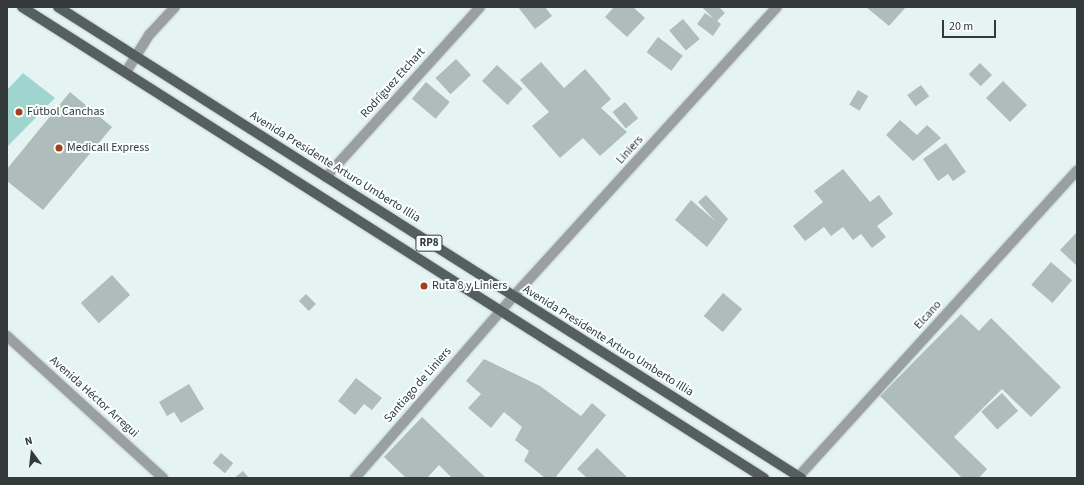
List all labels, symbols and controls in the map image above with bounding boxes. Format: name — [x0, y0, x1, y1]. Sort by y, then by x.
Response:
scale bar — [944, 12, 998, 38]
text: 20 m — [949, 18, 973, 35]
street label: Rodríguez Etchart — [358, 45, 428, 121]
place label: Fútbol Canchas — [27, 105, 104, 119]
marker: Fútbol Canchas — [14, 107, 24, 117]
street label: Avenida Presidente Arturo Umberto Illia — [247, 108, 423, 226]
street label: Liniers — [613, 133, 647, 167]
place label: Medicall Express — [67, 141, 149, 155]
marker: Medicall Express — [54, 143, 64, 153]
road number: RP8 — [415, 234, 443, 252]
place label: Ruta 8 y Liniers — [432, 279, 507, 293]
marker: Ruta 8 y Liniers — [419, 281, 429, 291]
street label: Avenida Presidente Arturo Umberto Illia — [520, 282, 696, 400]
street label: Elcano — [911, 298, 945, 332]
street label: Santiago de Liniers — [381, 344, 455, 426]
street label: Avenida Héctor Arregui — [47, 353, 141, 441]
north arrow — [12, 433, 52, 473]
text: N — [23, 433, 34, 449]

